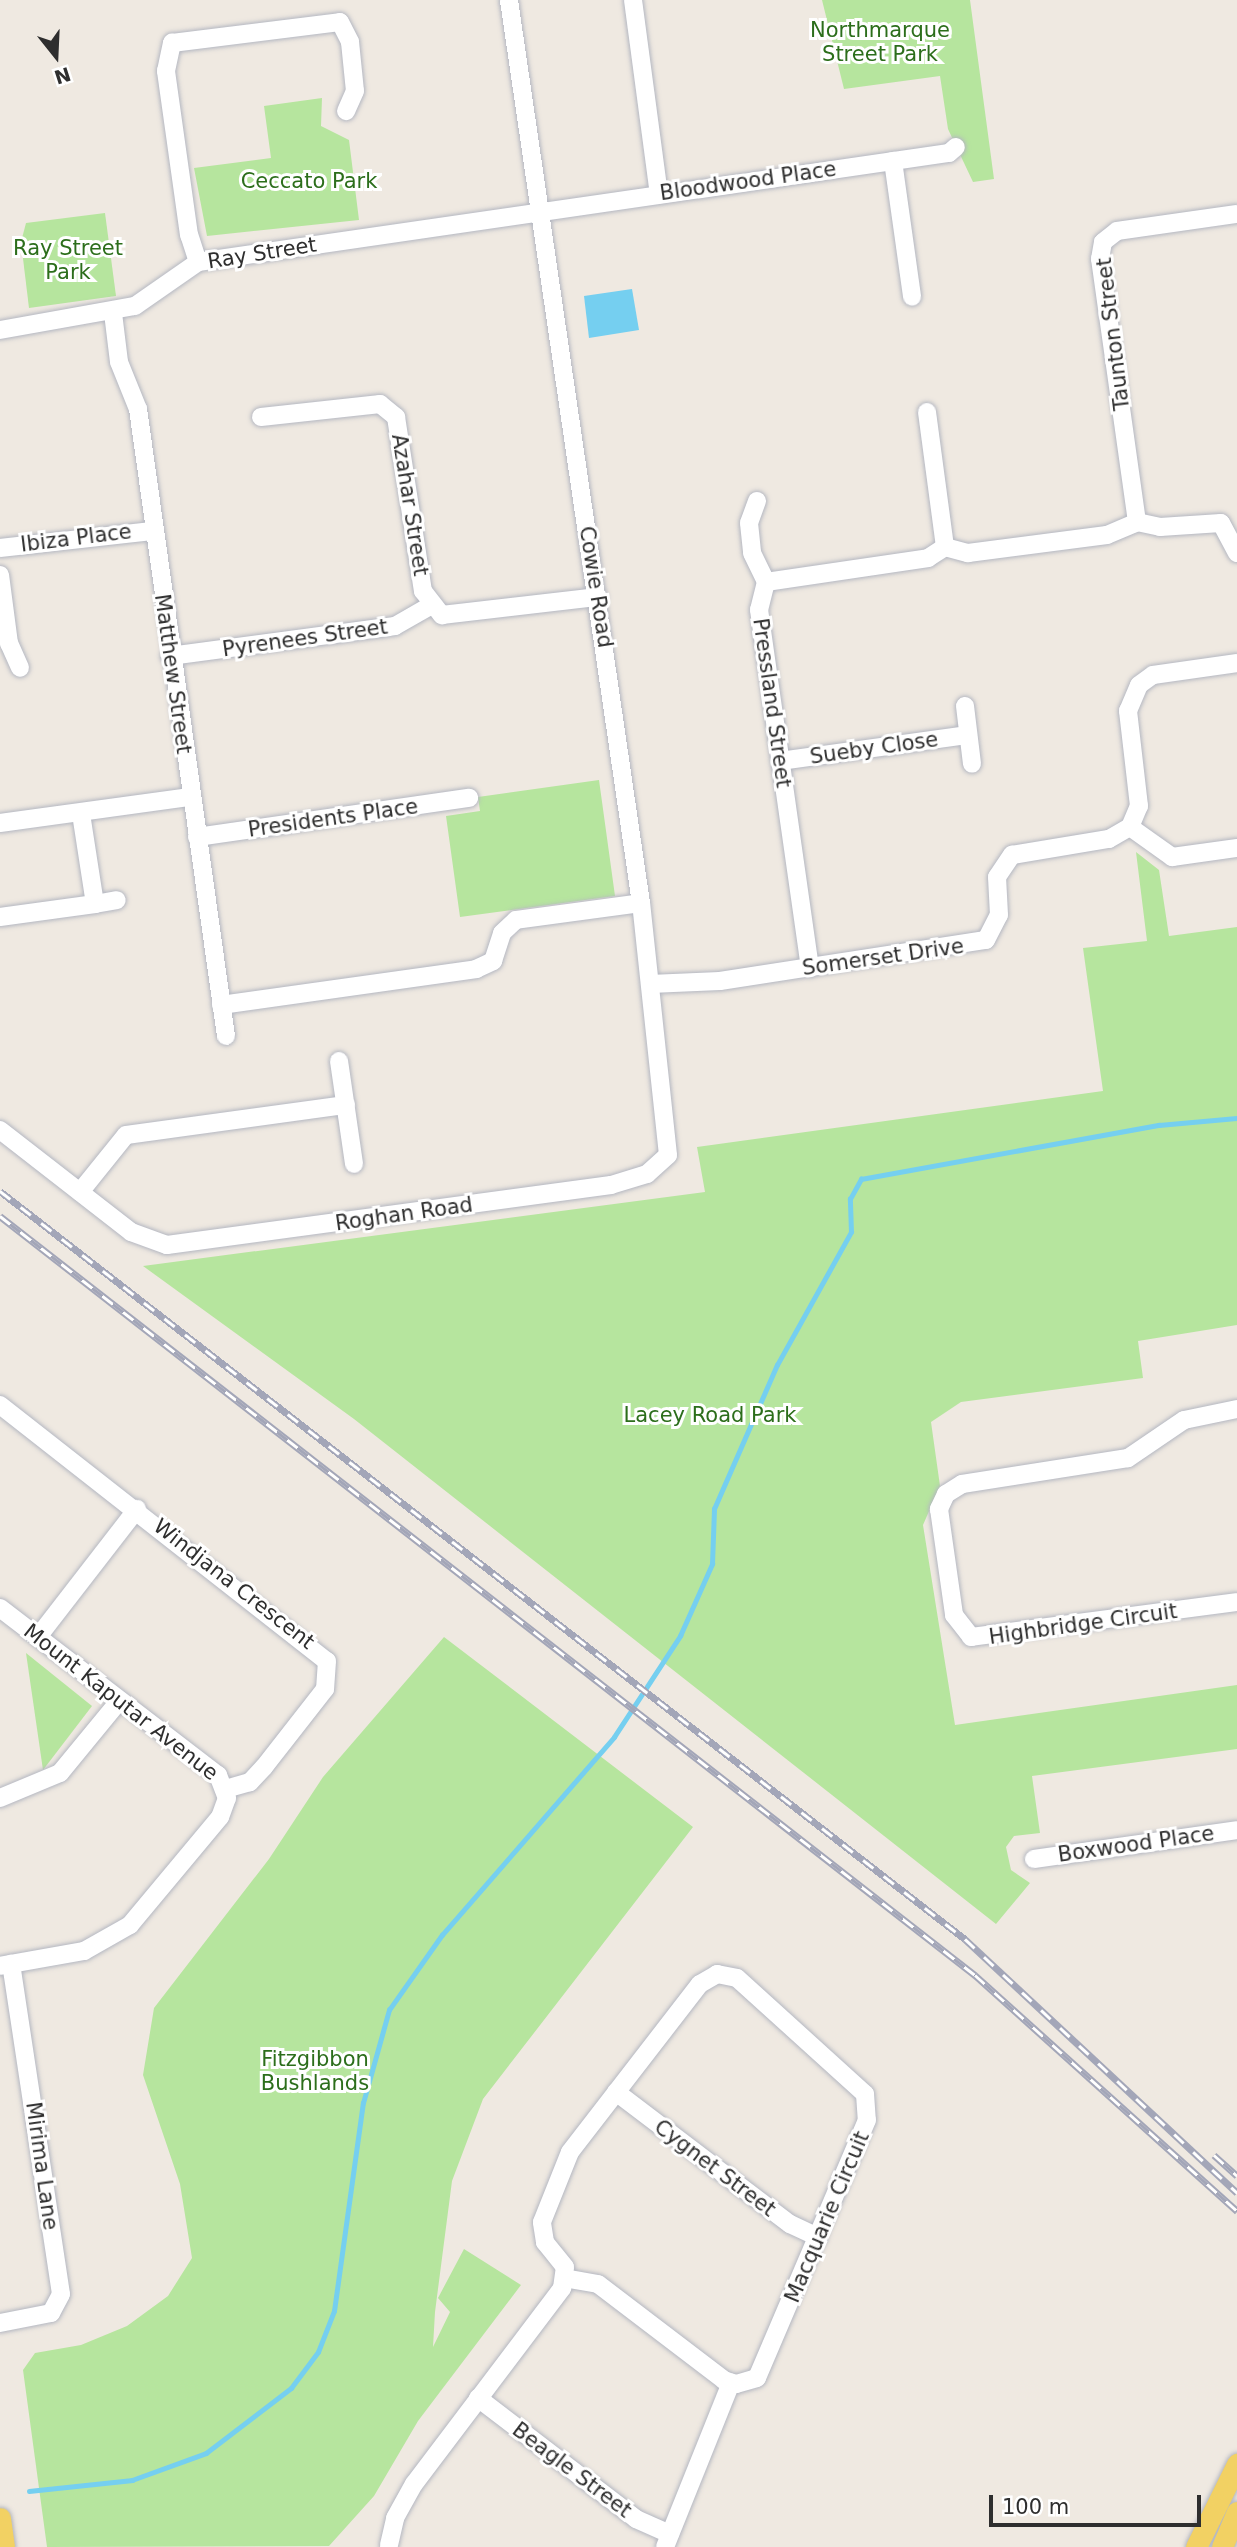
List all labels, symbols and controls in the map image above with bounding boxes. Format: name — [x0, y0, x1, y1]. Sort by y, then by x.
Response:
park label: Northmarque Street Park — [810, 17, 950, 67]
north arrow — [21, 21, 91, 91]
text: N — [52, 63, 73, 89]
street label: Bloodwood Place — [658, 156, 838, 206]
park label: Ceccato Park — [241, 168, 377, 194]
street label: Ray Street — [206, 232, 318, 274]
park label: Ray Street Park — [13, 235, 123, 285]
street label: Taunton Street — [1091, 256, 1135, 412]
street label: Azahar Street — [386, 432, 434, 578]
street label: Ibiza Place — [19, 519, 133, 557]
street label: Cowie Road — [574, 524, 618, 650]
street label: Matthew Street — [149, 592, 197, 756]
street label: Pyrenees Street — [221, 614, 389, 662]
street label: Pressland Street — [748, 617, 796, 789]
street label: Sueby Close — [808, 727, 940, 769]
street label: Presidents Place — [246, 794, 420, 842]
street label: Somerset Drive — [801, 933, 965, 981]
street label: Roghan Road — [334, 1192, 474, 1236]
park label: Lacey Road Park — [624, 1402, 796, 1428]
street label: Windjana Crescent — [149, 1513, 319, 1655]
street label: Highbridge Circuit — [987, 1598, 1179, 1650]
street label: Mount Kaputar Avenue — [19, 1618, 223, 1786]
street label: Boxwood Place — [1056, 1821, 1216, 1867]
park label: Fitzgibbon Bushlands — [261, 2046, 369, 2096]
street label: Mirima Lane — [21, 2100, 63, 2232]
street label: Cygnet Street — [649, 2114, 781, 2222]
street label: Macquarie Circuit — [780, 2128, 874, 2306]
street label: Beagle Street — [507, 2417, 637, 2523]
scale bar — [992, 2480, 1204, 2524]
text: 100 m — [1002, 2495, 1069, 2519]

